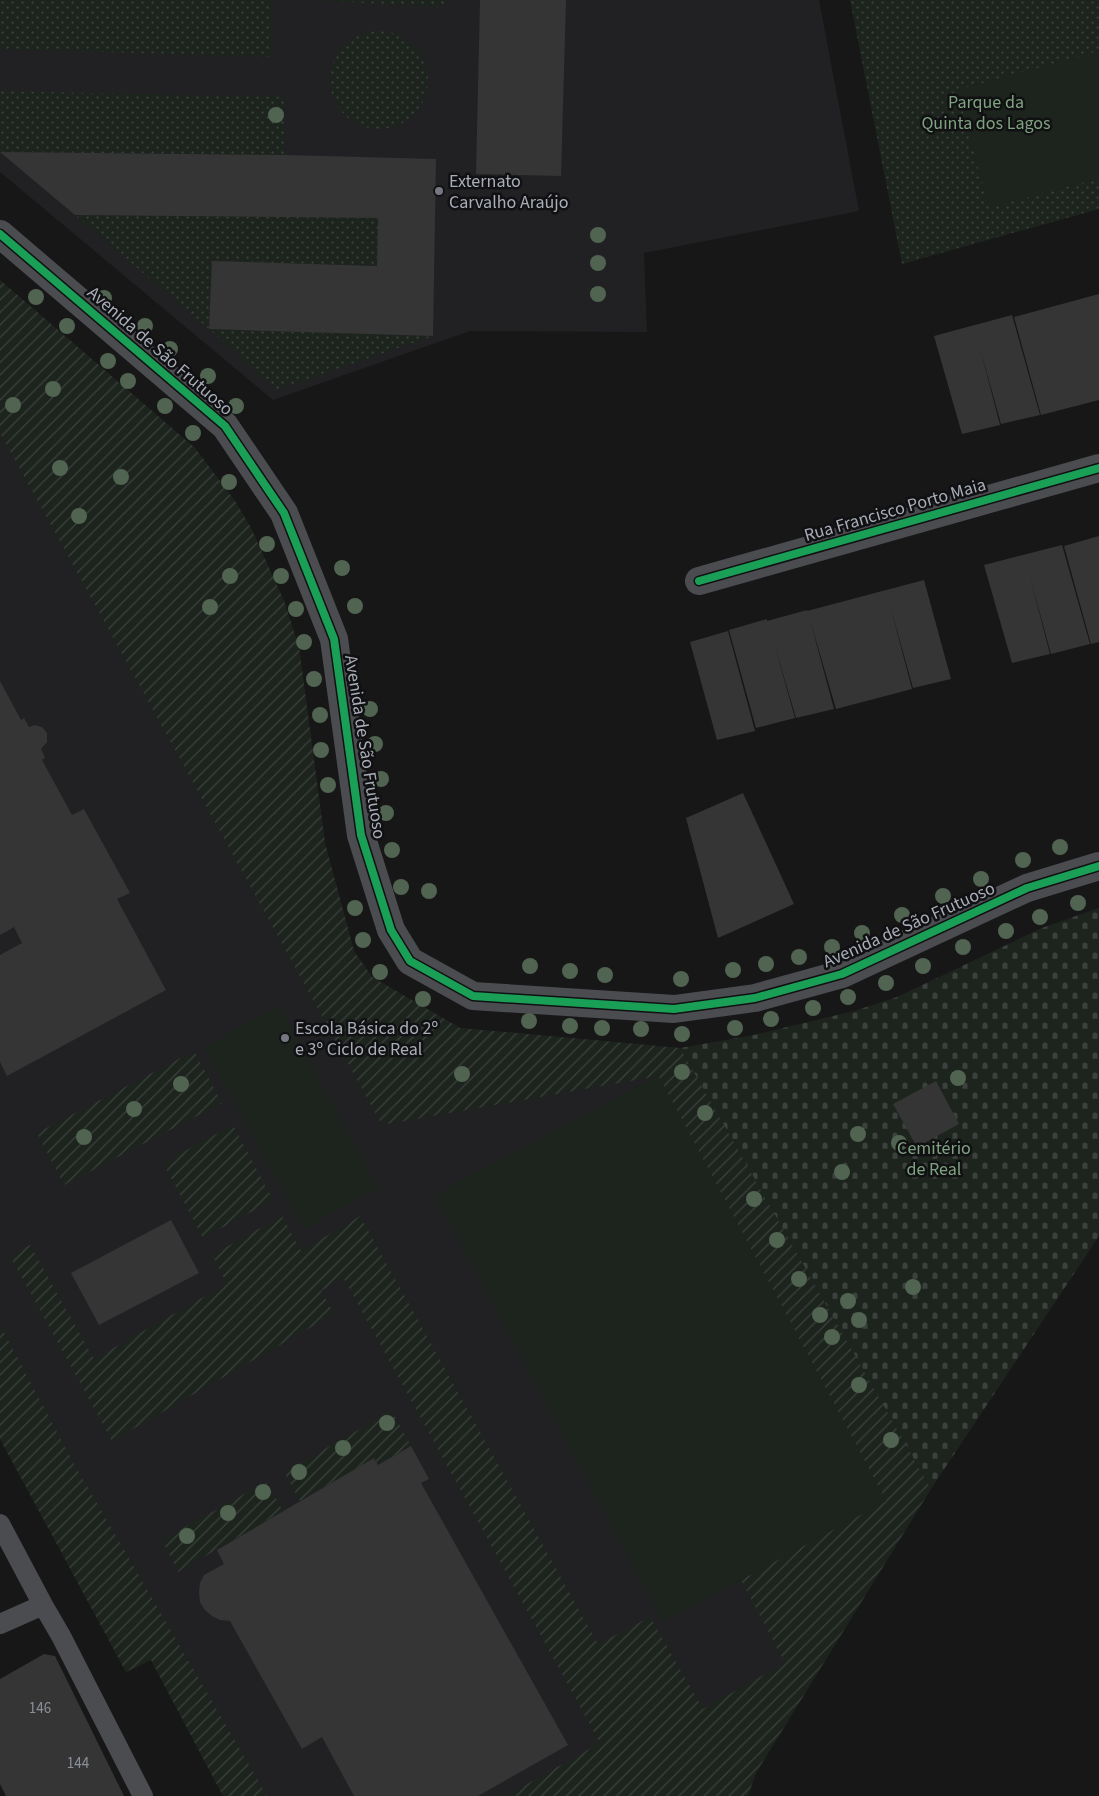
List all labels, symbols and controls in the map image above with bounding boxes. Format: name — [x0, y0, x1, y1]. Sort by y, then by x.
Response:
park label: Parque da Quinta dos Lagos — [921, 90, 1051, 136]
place label: Externato Carvalho Araújo — [449, 169, 569, 215]
marker: Externato Carvalho Araújo — [433, 185, 445, 197]
street label: Avenida de São Frutuoso — [82, 281, 238, 421]
street label: Rua Francisco Porto Maia — [801, 472, 989, 548]
street label: Avenida de São Frutuoso — [338, 653, 392, 841]
street label: Avenida de São Frutuoso — [819, 876, 999, 974]
place label: Escola Básica do 2º e 3º Ciclo de Real — [295, 1016, 438, 1062]
marker: Escola Básica do 2º e 3º Ciclo de Real — [279, 1032, 291, 1044]
park label: Cemitério de Real — [897, 1136, 971, 1182]
house number: 146 — [29, 1698, 51, 1719]
house number: 144 — [67, 1753, 90, 1774]

